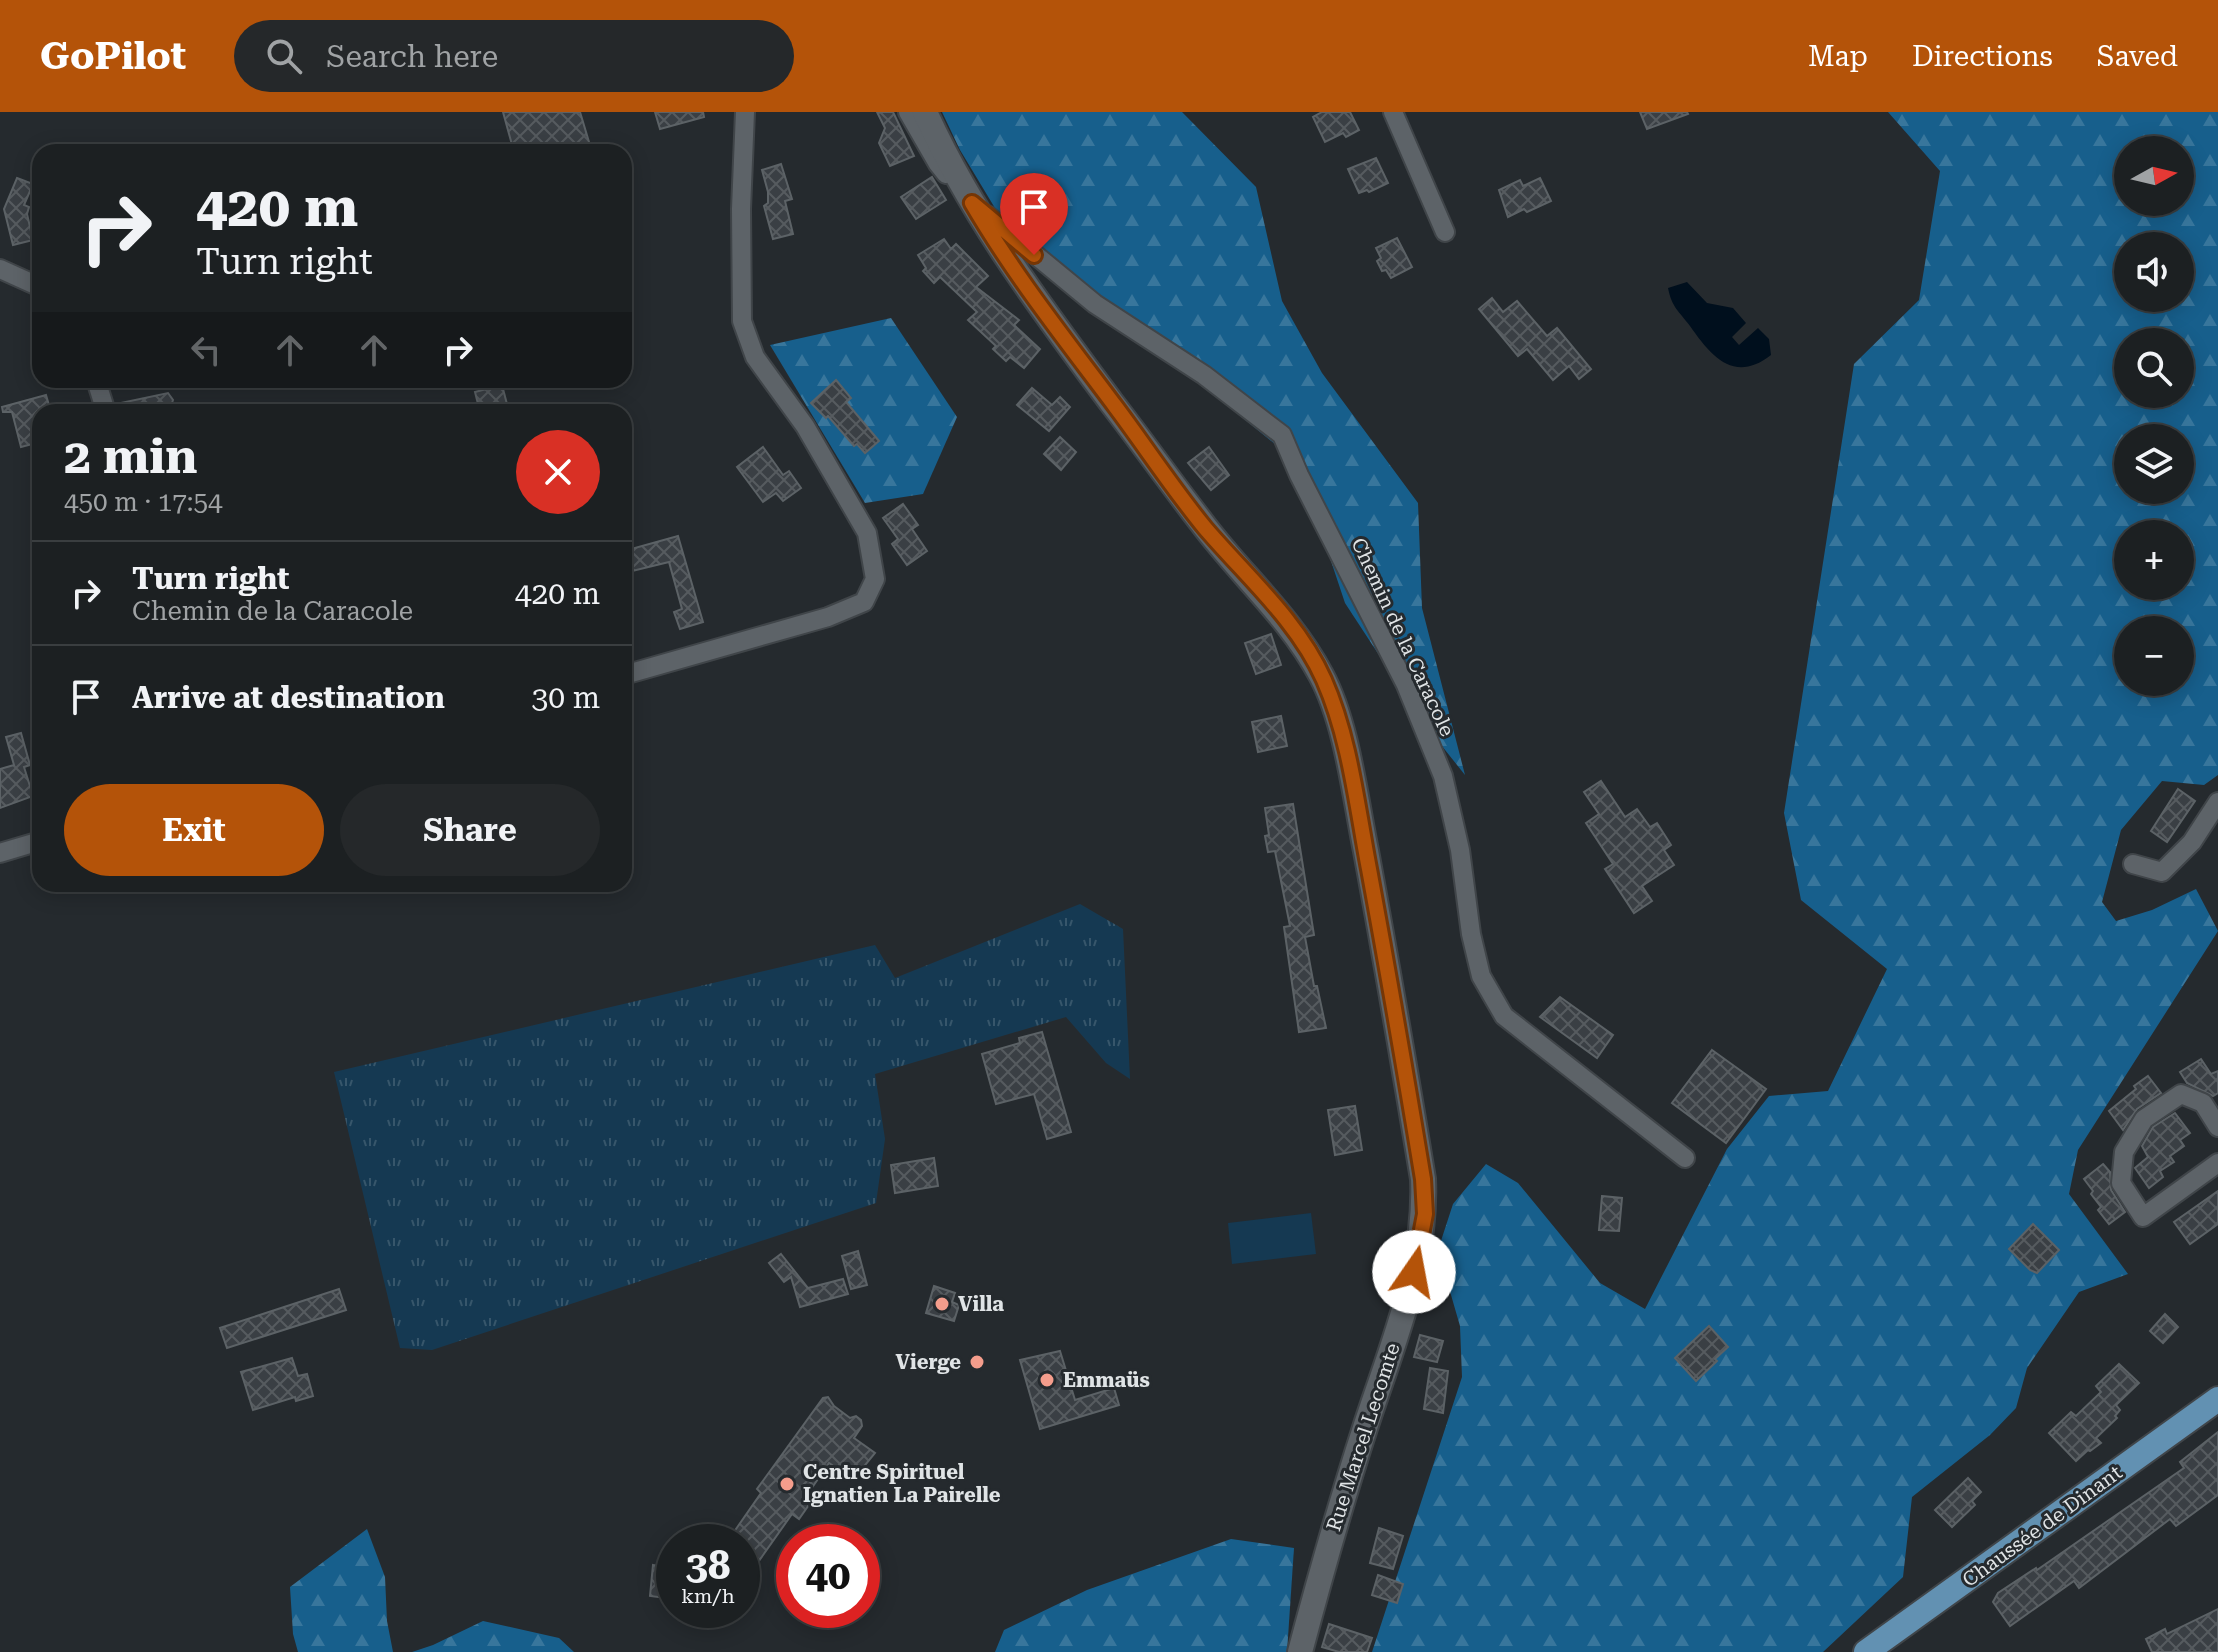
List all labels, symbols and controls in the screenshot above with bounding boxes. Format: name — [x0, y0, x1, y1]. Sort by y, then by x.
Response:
search box — [234, 20, 794, 92]
text: GoPilot — [40, 34, 186, 78]
icon: search — [262, 34, 306, 78]
text: Search here — [326, 39, 498, 74]
text: Map — [1808, 40, 1868, 73]
text: Directions — [1912, 40, 2053, 73]
text: Saved — [2097, 40, 2178, 73]
north arrow — [2114, 136, 2194, 216]
map controls — [2114, 136, 2194, 696]
pin — [1000, 173, 1068, 255]
text: 420 m — [196, 174, 358, 240]
icon: right — [64, 176, 168, 280]
icon: arrive — [1012, 185, 1056, 229]
button: sound — [2114, 232, 2194, 312]
text: Turn right — [196, 241, 373, 283]
icon: left — [184, 328, 228, 372]
icon: ahead — [268, 328, 312, 372]
icon: ahead — [352, 328, 396, 372]
icon: right — [436, 328, 480, 372]
button: search — [2114, 328, 2194, 408]
button: layers — [2114, 424, 2194, 504]
text: 2 min — [64, 429, 197, 485]
button: close — [516, 430, 600, 514]
text: 450 m · 17:54 — [64, 487, 223, 517]
button: + — [2114, 520, 2194, 600]
street label: Chemin de la Caracole — [1346, 534, 1460, 740]
text: Turn right — [132, 561, 289, 596]
icon: right — [64, 571, 108, 615]
text: 420 m — [515, 576, 600, 611]
text: Chemin de la Caracole — [132, 596, 413, 626]
button: − — [2114, 616, 2194, 696]
icon: arrive — [64, 675, 108, 719]
text: Arrive at destination — [132, 680, 445, 715]
text: 30 m — [531, 680, 600, 715]
button: Exit — [64, 784, 324, 876]
button: Share — [340, 784, 600, 876]
position arrow — [1372, 1230, 1456, 1314]
place label: Villa — [958, 1292, 1004, 1316]
marker: Villa — [933, 1295, 951, 1313]
street label: Rue Marcel Lecomte — [1321, 1340, 1405, 1534]
place label: Vierge — [896, 1350, 961, 1374]
marker: Vierge — [968, 1353, 986, 1371]
place label: Emmaüs — [1063, 1368, 1150, 1392]
marker: Emmaüs — [1038, 1371, 1056, 1389]
place label: Centre Spirituel Ignatien La Pairelle — [803, 1460, 1001, 1507]
street label: Chaussée de Dinant — [1958, 1460, 2127, 1592]
marker: Centre Spirituel Ignatien La Pairelle — [778, 1475, 796, 1493]
speed limit sign: 40 — [776, 1524, 880, 1628]
text: 38 — [686, 1542, 730, 1589]
text: km/h — [681, 1584, 735, 1608]

